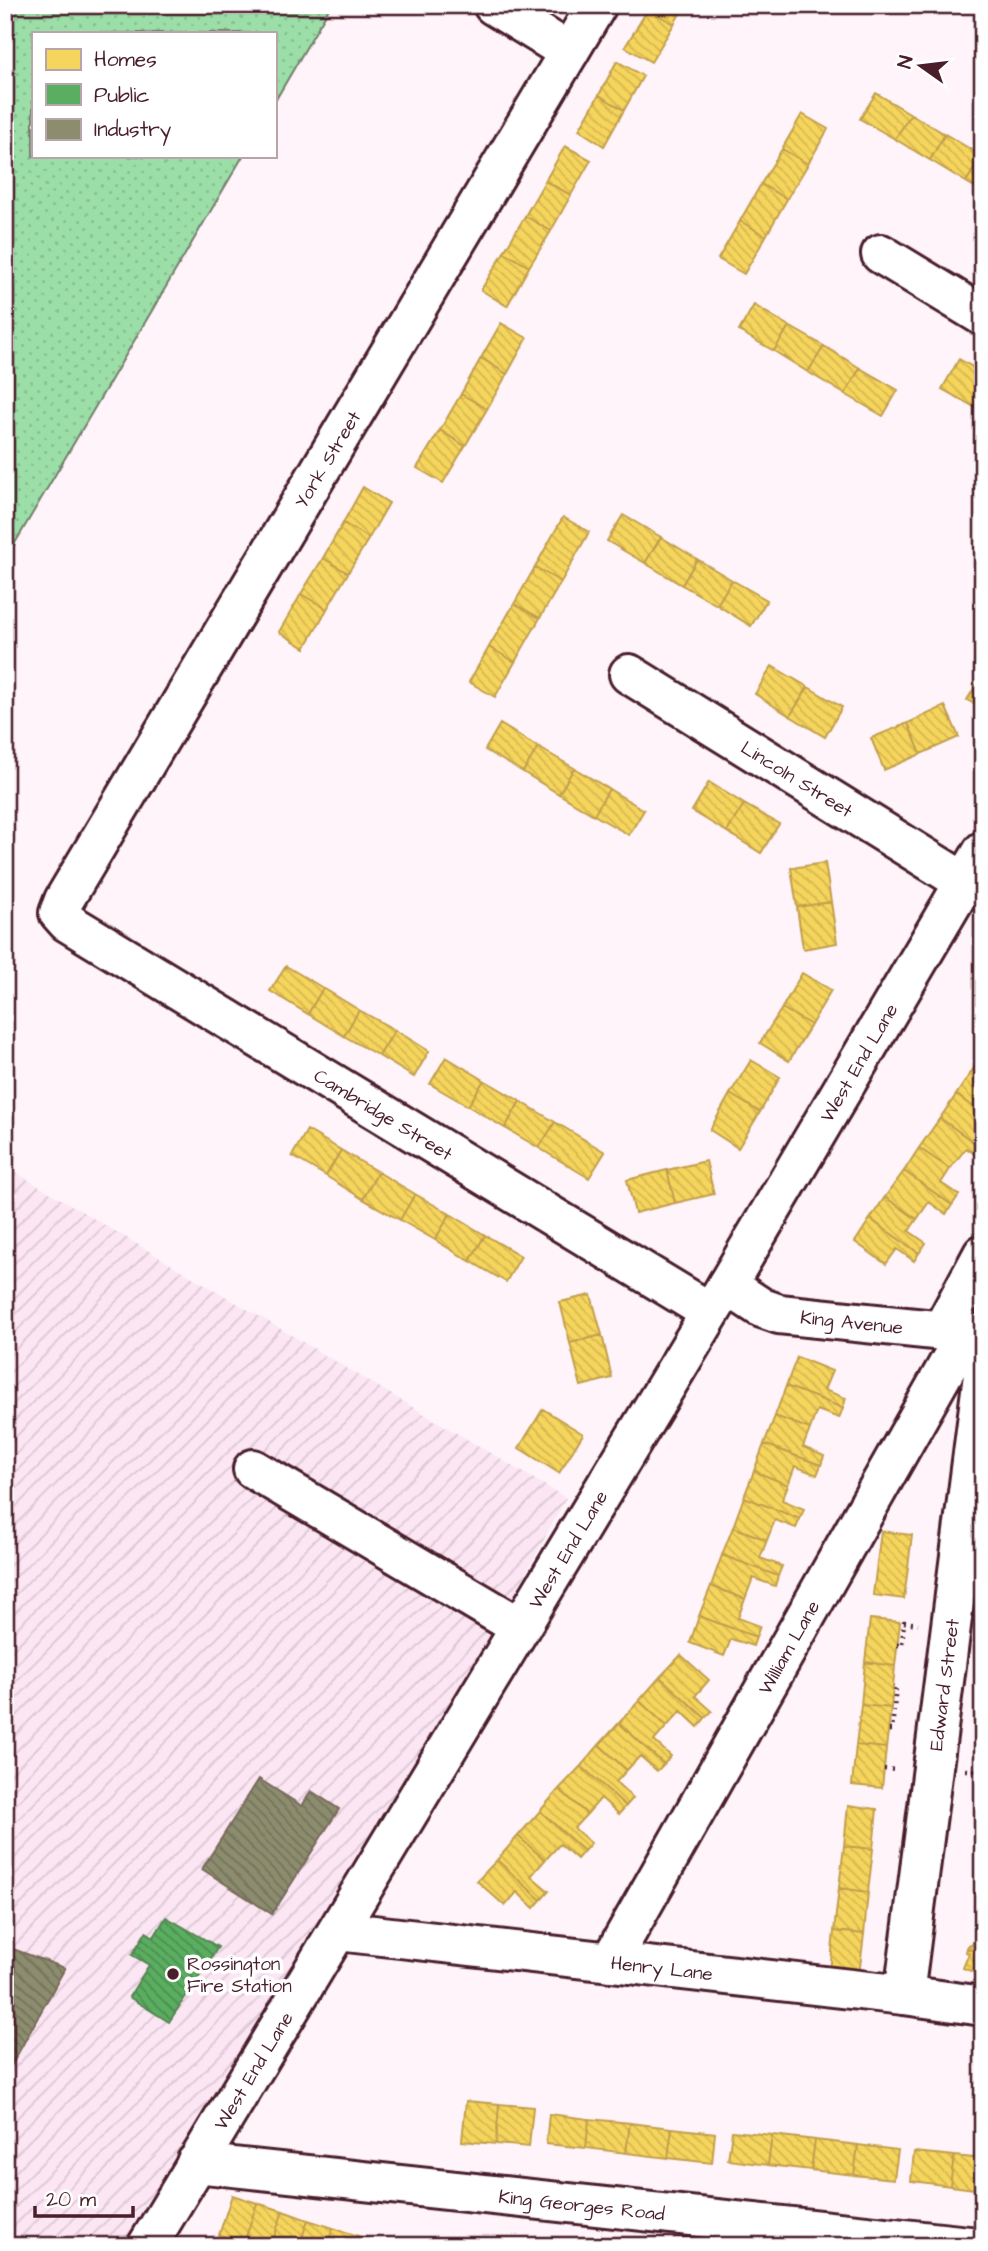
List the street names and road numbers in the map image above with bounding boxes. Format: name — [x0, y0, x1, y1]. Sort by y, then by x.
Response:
street label: York Street — [289, 406, 368, 514]
street label: Lincoln Street — [735, 735, 858, 825]
street label: West End Lane — [814, 999, 905, 1128]
street label: Cambridge Street — [308, 1063, 458, 1168]
street label: King Avenue — [799, 1304, 904, 1342]
street label: West End Lane — [523, 1486, 615, 1614]
street label: William Lane — [752, 1596, 827, 1700]
street label: Edward Street — [923, 1617, 967, 1752]
street label: Henry Lane — [609, 1950, 714, 1988]
street label: West End Lane — [208, 2007, 300, 2135]
street label: King Georges Road — [497, 2184, 666, 2228]

